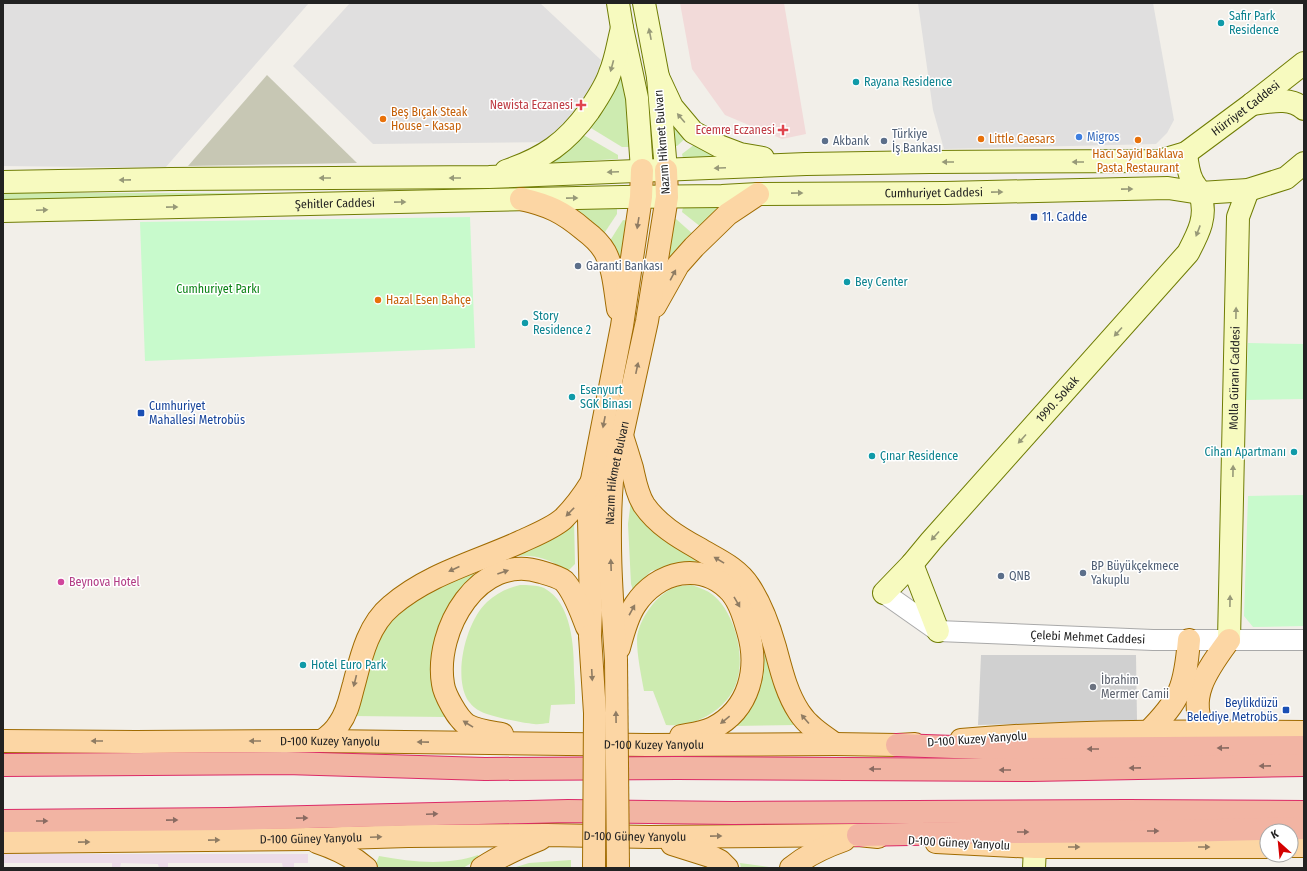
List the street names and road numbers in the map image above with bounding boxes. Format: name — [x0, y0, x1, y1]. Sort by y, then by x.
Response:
street label: Hürriyet Caddesi — [1209, 78, 1282, 139]
street label: Nazım Hikmet Bulvarı — [651, 89, 673, 195]
street label: Cumhuriyet Caddesi — [885, 185, 983, 200]
street label: Şehitler Caddesi — [295, 196, 375, 211]
street label: Molla Gürani Caddesi — [1226, 326, 1243, 430]
street label: 1990. Sokak — [1033, 373, 1082, 425]
street label: Nazım Hikmet Bulvarı — [603, 420, 632, 525]
street label: Çelebi Mehmet Caddesi — [1030, 628, 1145, 647]
street label: D-100 Kuzey Yanyolu — [927, 729, 1027, 749]
street label: D-100 Kuzey Yanyolu — [280, 734, 380, 749]
street label: D-100 Kuzey Yanyolu — [604, 737, 704, 752]
street label: D-100 Güney Yanyolu — [584, 829, 686, 844]
street label: D-100 Güney Yanyolu — [260, 830, 362, 846]
street label: D-100 Güney Yanyolu — [908, 833, 1010, 853]

